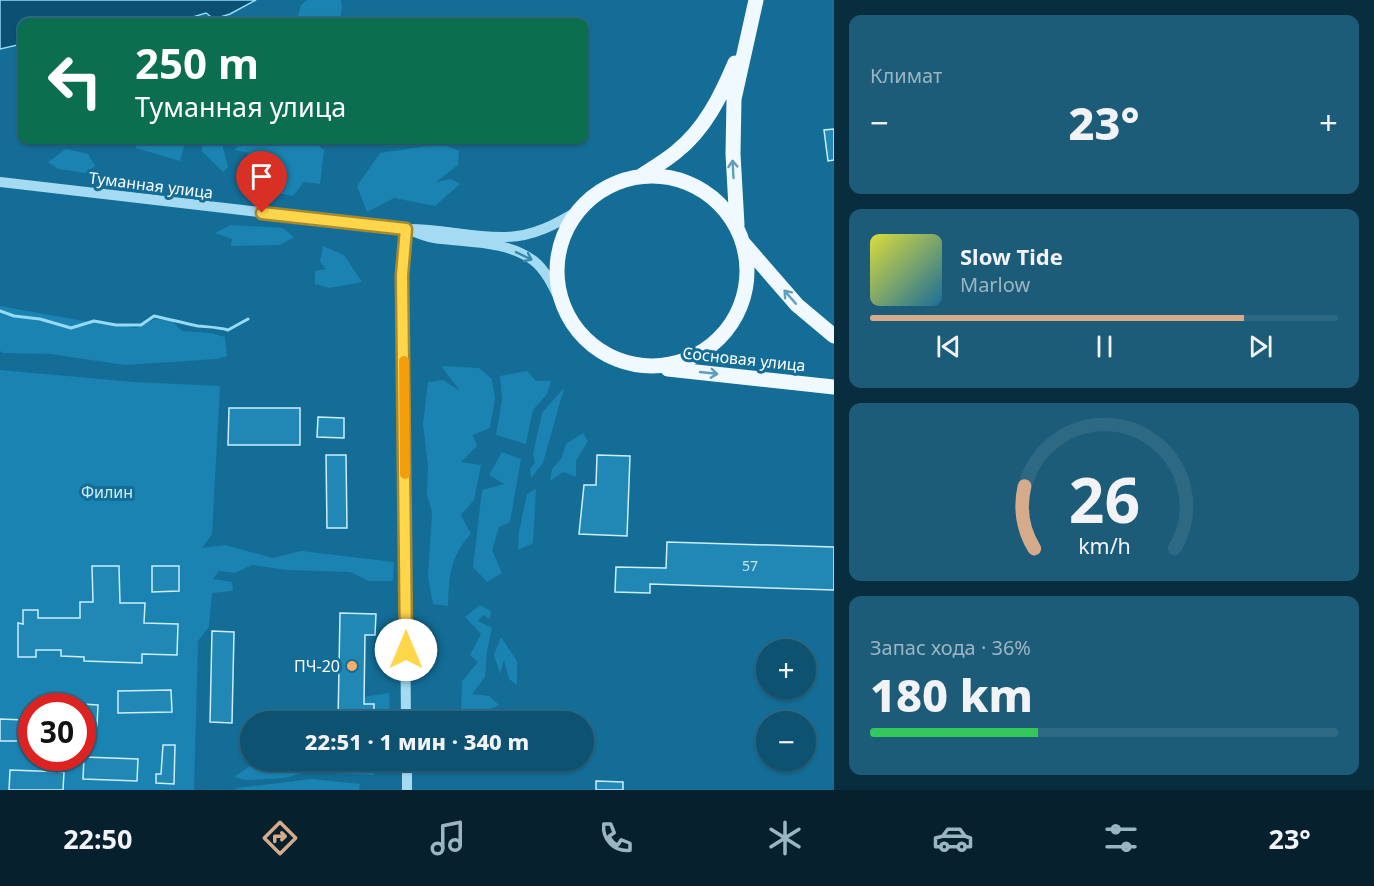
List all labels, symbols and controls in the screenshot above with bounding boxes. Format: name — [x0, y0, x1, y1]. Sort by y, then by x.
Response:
text: 250 m — [135, 34, 259, 91]
icon: left — [36, 42, 114, 120]
text: Климат — [870, 62, 942, 89]
text: Туманная улица — [135, 88, 346, 125]
text: 23° — [1068, 92, 1140, 153]
text: − — [870, 100, 889, 145]
text: + — [1319, 100, 1338, 145]
pin — [236, 151, 287, 213]
one-way arrow — [728, 159, 739, 179]
icon: arrive — [245, 160, 278, 193]
street label: Туманная улица — [88, 166, 214, 204]
text: Slow Tide — [960, 241, 1063, 271]
one-way arrow — [514, 251, 532, 262]
text: Marlow — [960, 271, 1030, 298]
one-way arrow — [783, 290, 797, 305]
icon: previous — [932, 330, 965, 363]
icon: pause — [1088, 330, 1121, 363]
icon: next — [1244, 330, 1277, 363]
street label: Сосновая улица — [681, 342, 807, 376]
one-way arrow — [698, 368, 718, 379]
text: 26 — [1068, 456, 1140, 541]
park label: Филин — [81, 481, 133, 503]
text: km/h — [1078, 531, 1130, 560]
house number: 57 — [742, 556, 758, 575]
position arrow — [374, 618, 438, 682]
text: Запас хода · 36% — [870, 634, 1031, 661]
map controls — [756, 639, 816, 771]
button: + — [756, 639, 816, 699]
place label: ПЧ-20 — [294, 655, 340, 677]
marker: ПЧ-20 — [345, 659, 359, 673]
text: 180 km — [870, 664, 1033, 725]
speed limit sign: 30 — [18, 693, 96, 771]
button: − — [756, 711, 816, 771]
text: 22:51 · 1 мин · 340 m — [305, 726, 529, 756]
icon: directions — [259, 817, 301, 859]
icon: music — [427, 817, 469, 859]
icon: phone — [595, 817, 637, 859]
icon: climate — [764, 817, 806, 859]
icon: car — [932, 817, 974, 859]
icon: filters — [1100, 817, 1142, 859]
text: 22:50 — [63, 820, 133, 857]
text: 23° — [1268, 820, 1311, 857]

